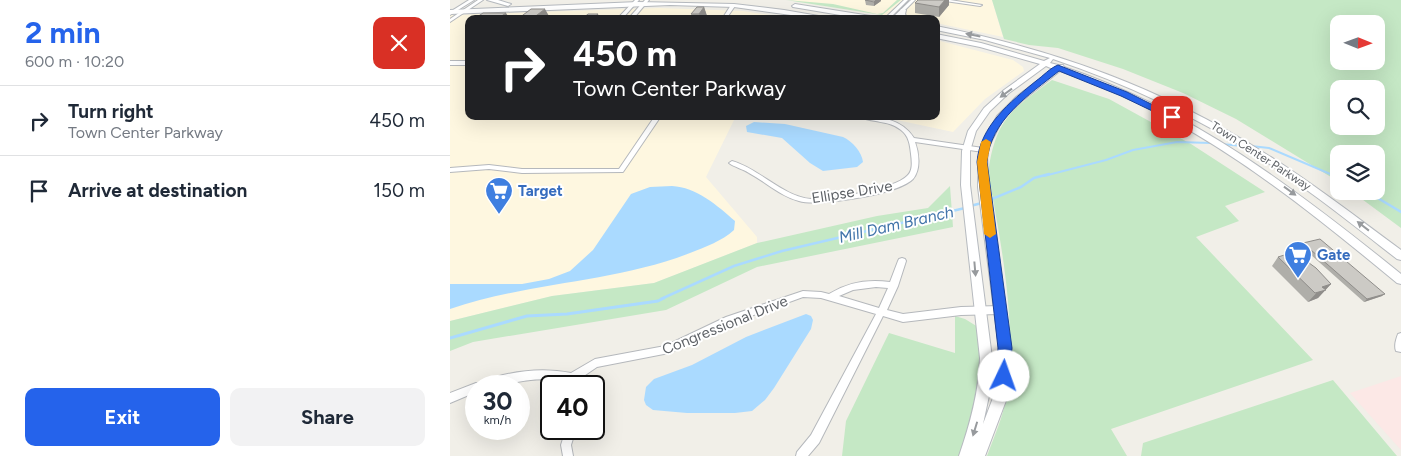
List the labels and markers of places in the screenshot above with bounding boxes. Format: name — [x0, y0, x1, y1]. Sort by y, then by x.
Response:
pin — [1151, 96, 1193, 138]
supermarket icon: Target — [484, 176, 514, 215]
place label: Target — [518, 182, 563, 200]
supermarket icon: Gate — [1283, 240, 1313, 279]
place label: Gate — [1317, 246, 1351, 264]

